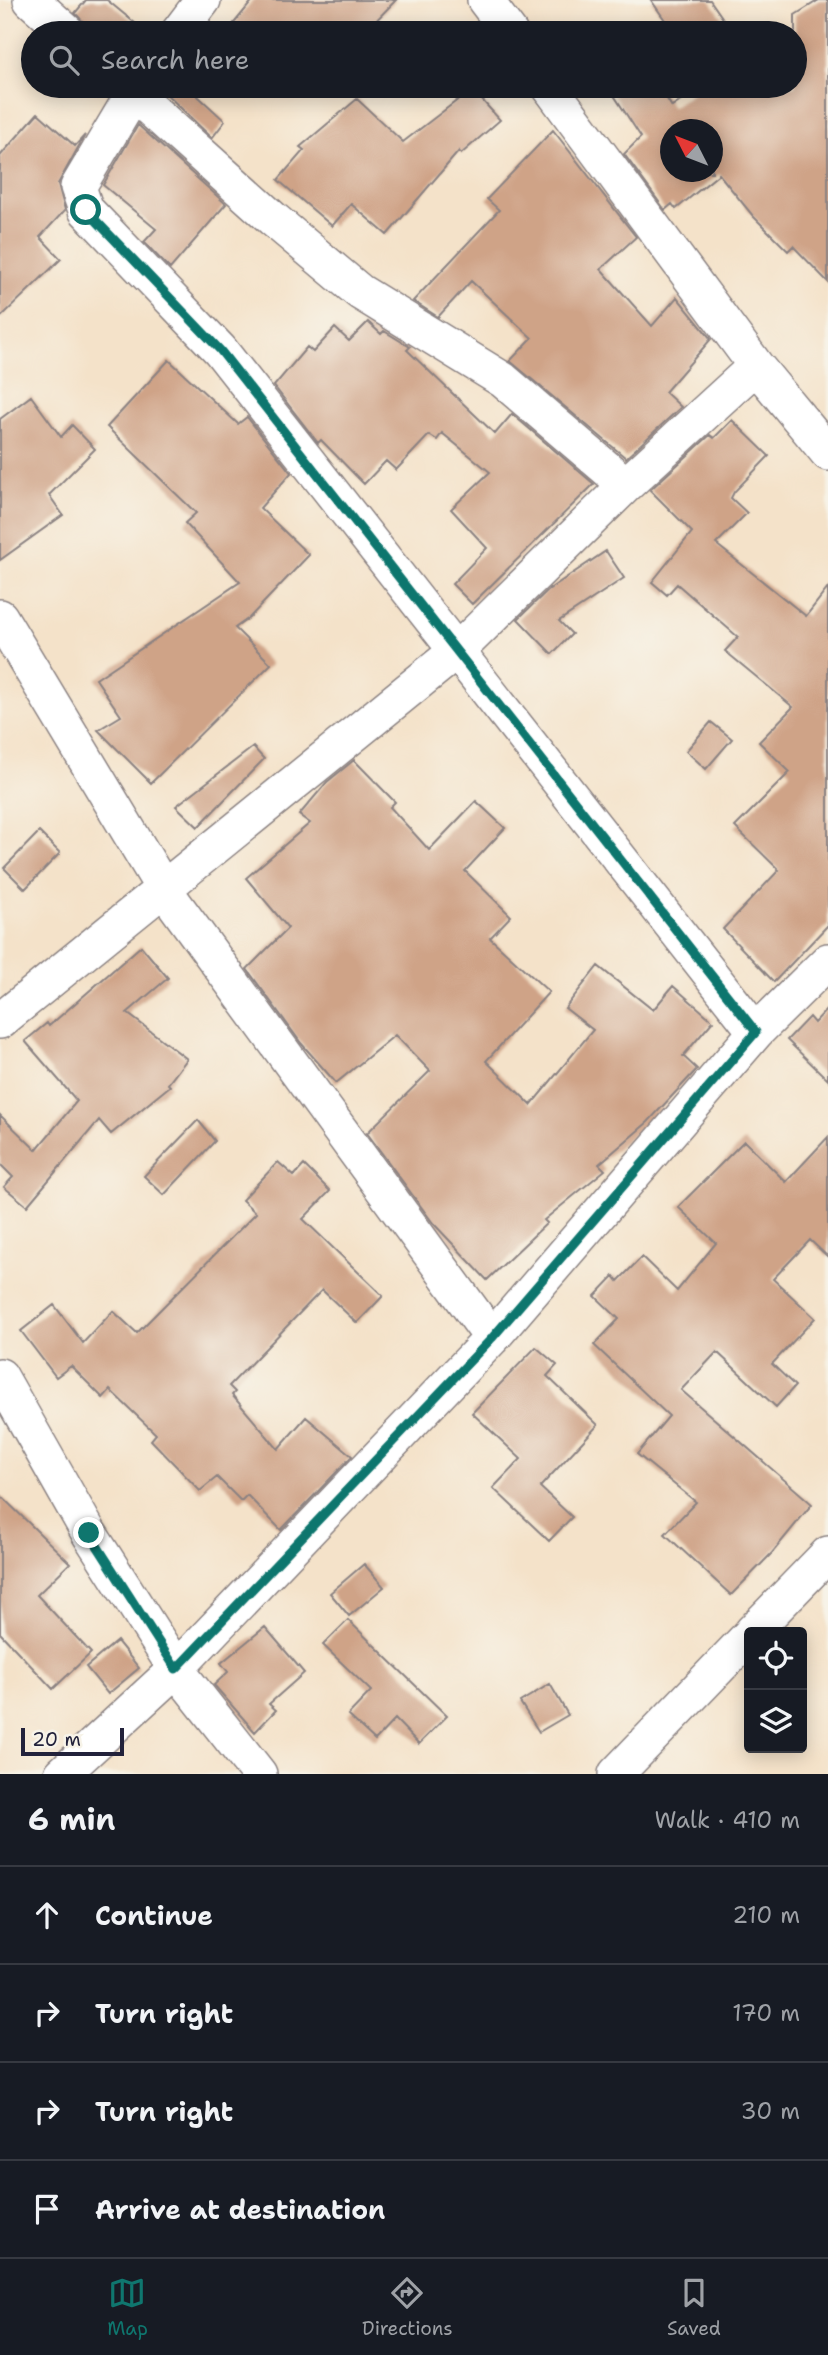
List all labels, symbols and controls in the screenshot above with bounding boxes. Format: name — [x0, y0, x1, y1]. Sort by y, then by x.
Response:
search box — [21, 21, 807, 98]
icon: search — [45, 41, 83, 79]
text: Search here — [101, 42, 250, 77]
north arrow — [660, 119, 723, 182]
route start — [70, 194, 101, 225]
route end — [73, 1517, 104, 1548]
map controls — [744, 1627, 807, 1753]
button: locate — [744, 1627, 807, 1690]
button: layers — [744, 1690, 807, 1753]
scale bar — [21, 1725, 124, 1757]
text: 20 m — [32, 1727, 81, 1752]
text: 6 min — [28, 1799, 115, 1840]
text: Walk · 410 m — [655, 1805, 800, 1835]
icon: ahead — [28, 1896, 66, 1934]
text: Continue — [95, 1898, 213, 1933]
text: 210 m — [732, 1900, 800, 1930]
icon: right — [28, 1994, 66, 2032]
text: Turn right — [95, 1996, 233, 2031]
text: 170 m — [732, 1998, 800, 2028]
icon: right — [28, 2092, 66, 2130]
text: Turn right — [95, 2094, 233, 2129]
text: 30 m — [741, 2096, 800, 2126]
icon: arrive — [28, 2190, 66, 2228]
text: Arrive at destination — [95, 2192, 385, 2227]
tab: Map — [107, 2274, 148, 2341]
tab: Directions — [362, 2274, 453, 2341]
tab: Saved — [667, 2274, 721, 2341]

